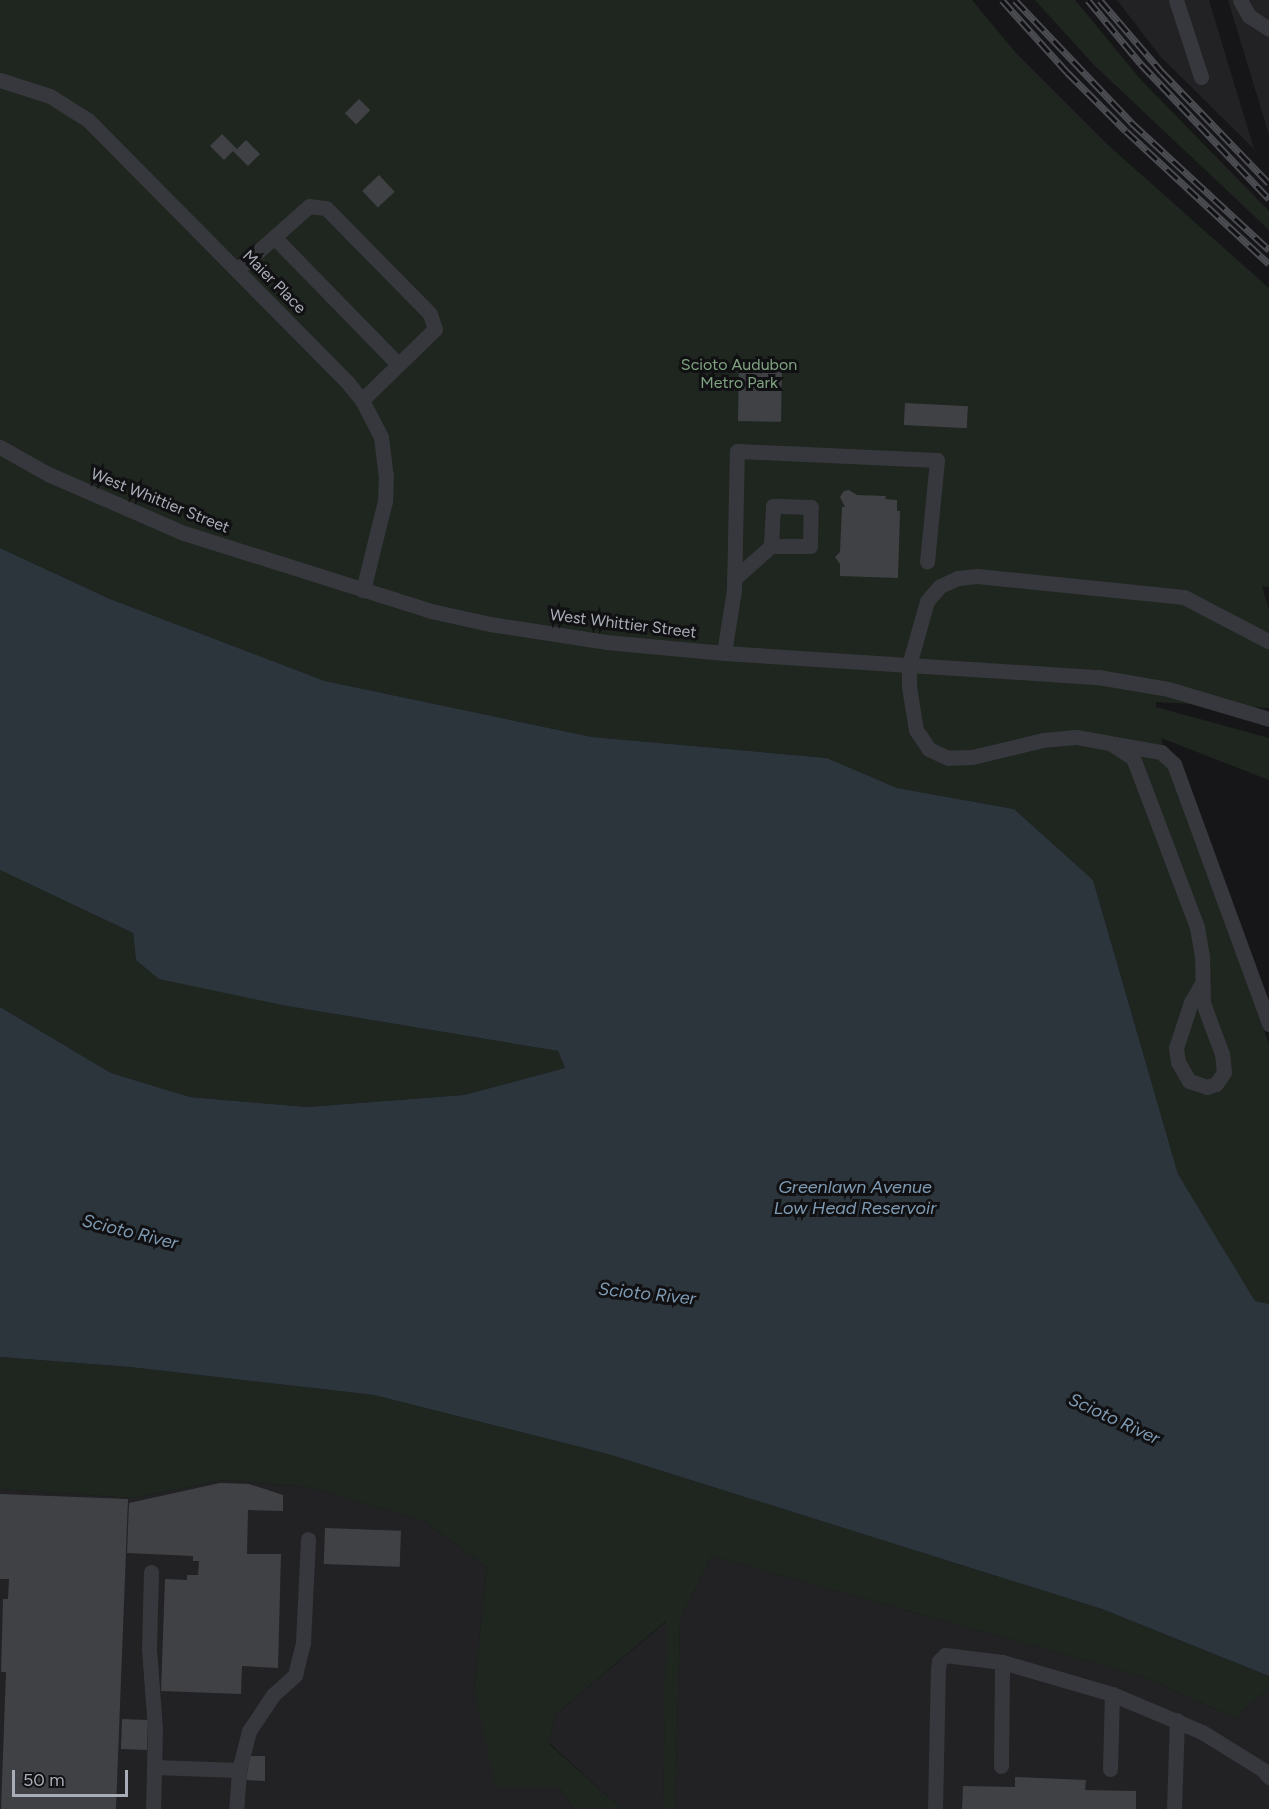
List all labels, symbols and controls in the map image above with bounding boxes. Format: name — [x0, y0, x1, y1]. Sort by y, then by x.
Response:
street label: Maier Place — [238, 246, 310, 318]
park label: Scioto Audubon Metro Park — [681, 355, 797, 393]
street label: West Whittier Street — [88, 464, 232, 538]
street label: West Whittier Street — [549, 605, 697, 643]
water label: Greenlawn Avenue Low Head Reservoir — [774, 1177, 936, 1220]
water label: Scioto River — [80, 1210, 180, 1254]
water label: Scioto River — [597, 1278, 697, 1310]
water label: Scioto River — [1065, 1389, 1163, 1449]
scale bar — [15, 1758, 130, 1796]
text: 50 m — [23, 1769, 65, 1791]

